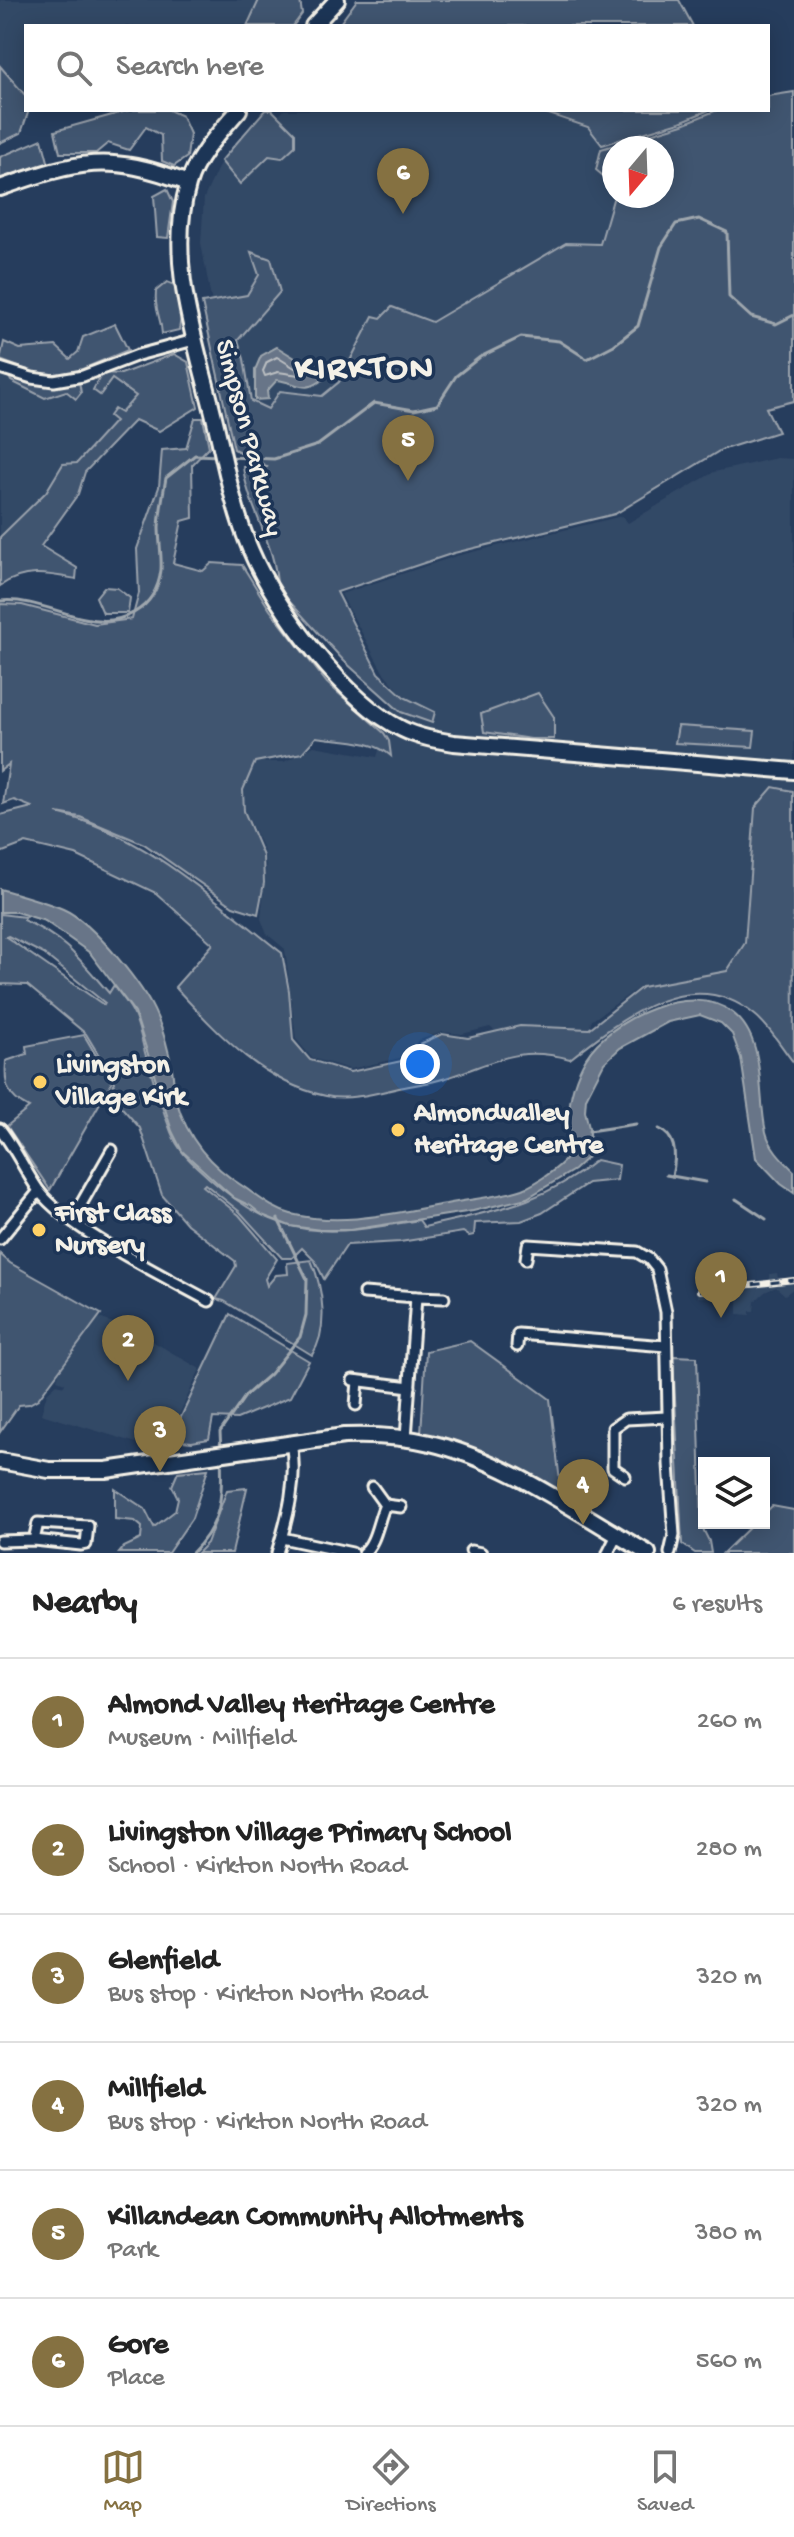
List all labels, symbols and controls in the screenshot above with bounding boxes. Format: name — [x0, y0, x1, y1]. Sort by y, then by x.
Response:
search box — [24, 24, 770, 112]
icon: search — [52, 46, 96, 90]
text: Search here — [116, 51, 264, 86]
north arrow — [602, 136, 674, 208]
pin: 6 — [377, 148, 429, 214]
street label: Simpson Parkway — [206, 336, 290, 540]
district label: KIRKTON — [294, 349, 435, 392]
pin: 5 — [382, 415, 434, 481]
your location — [400, 1044, 440, 1084]
place label: Livingston Village Kirk — [54, 1050, 190, 1115]
marker: Livingston Village Kirk — [31, 1073, 49, 1091]
place label: Almondvalley Heritage Centre — [413, 1098, 605, 1163]
marker: Almondvalley Heritage Centre — [389, 1121, 407, 1139]
place label: First Class Nursery — [54, 1198, 173, 1263]
marker: First Class Nursery — [30, 1221, 48, 1239]
pin: 1 — [695, 1252, 747, 1318]
pin: 2 — [102, 1315, 154, 1381]
pin: 3 — [134, 1406, 186, 1472]
map controls — [698, 1457, 770, 1529]
button: layers — [698, 1457, 770, 1529]
pin: 4 — [557, 1459, 609, 1525]
text: Nearby — [32, 1585, 137, 1625]
text: 6 results — [672, 1590, 762, 1621]
text: Almond Valley Heritage Centre — [108, 1689, 495, 1724]
text: 1 — [53, 1707, 63, 1738]
text: 260 m — [697, 1707, 762, 1738]
text: Museum · Millfield — [108, 1724, 295, 1755]
text: Livingston Village Primary School — [108, 1817, 512, 1852]
text: 2 — [52, 1835, 64, 1866]
text: 280 m — [696, 1835, 762, 1866]
text: School · Kirkton North Road — [108, 1852, 407, 1883]
text: Glenfield — [108, 1945, 219, 1980]
text: 3 — [51, 1963, 65, 1994]
text: 320 m — [696, 1963, 762, 1994]
text: Bus stop · Kirkton North Road — [108, 1980, 427, 2011]
text: Millfield — [108, 2073, 204, 2108]
text: 4 — [52, 2091, 64, 2122]
text: 320 m — [696, 2091, 762, 2122]
text: Bus stop · Kirkton North Road — [108, 2108, 427, 2139]
text: Killandean Community Allotments — [108, 2201, 523, 2236]
text: 5 — [51, 2219, 65, 2250]
text: 380 m — [695, 2219, 762, 2250]
text: Park — [108, 2236, 158, 2267]
text: Gore — [108, 2329, 169, 2364]
text: 6 — [51, 2347, 65, 2378]
text: 560 m — [696, 2347, 762, 2378]
text: Place — [108, 2364, 165, 2395]
tab: Map — [101, 2445, 145, 2519]
tab: Directions — [346, 2445, 436, 2519]
tab: Saved — [637, 2445, 693, 2519]

